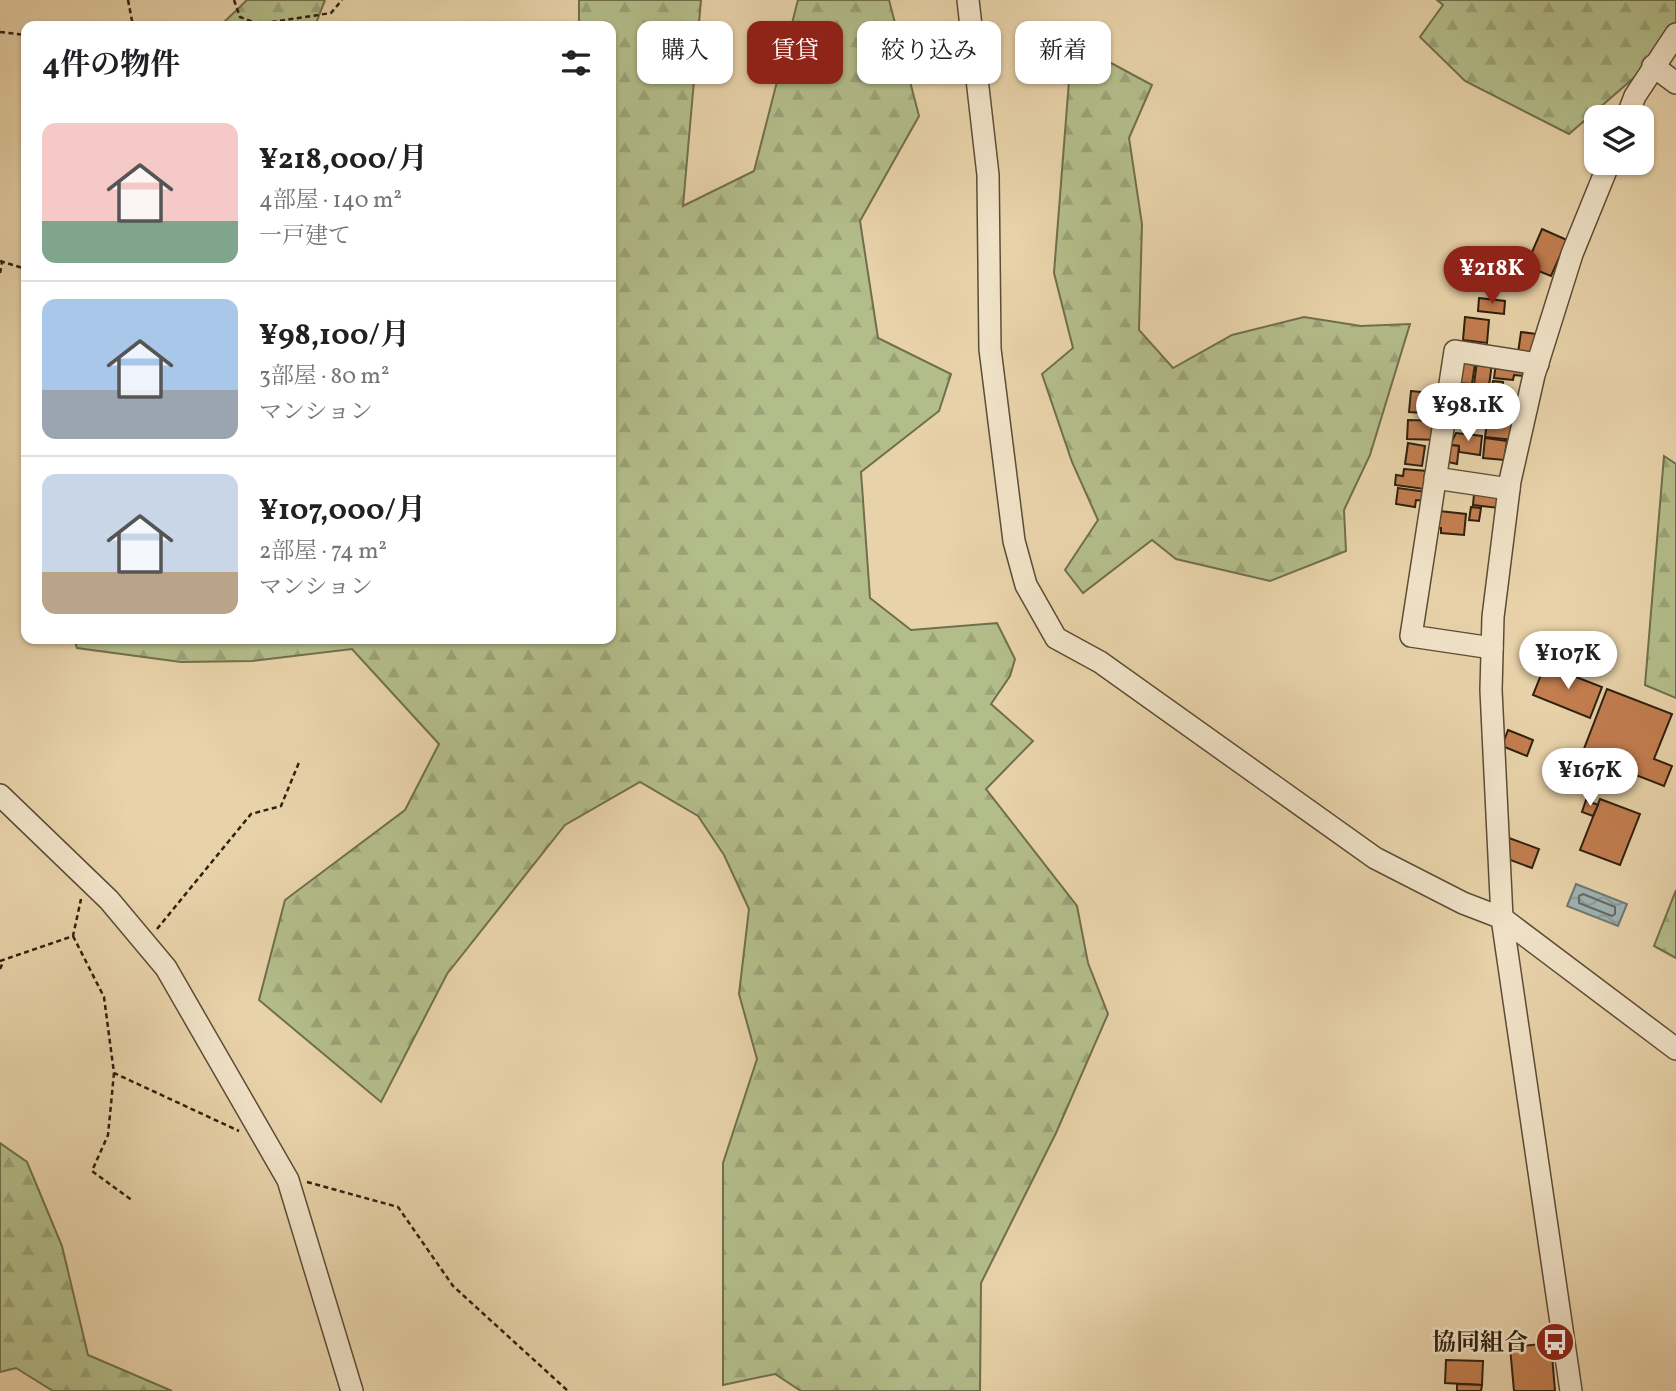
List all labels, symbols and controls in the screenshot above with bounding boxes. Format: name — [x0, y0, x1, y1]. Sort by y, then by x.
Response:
chip: 購入 — [637, 21, 733, 84]
chip: 賃貸 — [747, 21, 843, 84]
chip: 絞り込み — [857, 21, 1001, 84]
chip: 新着 — [1015, 21, 1111, 84]
icon: filters — [557, 44, 595, 82]
text: 4件の物件 — [42, 45, 180, 87]
map controls — [1584, 105, 1654, 175]
button: layers — [1584, 105, 1654, 175]
text: ¥218,000/月 — [259, 139, 428, 181]
icon: home — [98, 151, 182, 235]
text: 4部屋 · 140 m² — [259, 185, 402, 217]
text: 一戸建て — [259, 221, 351, 253]
pin: ¥218K — [1443, 246, 1541, 306]
text: ¥218K — [1460, 253, 1524, 285]
text: ¥98,100/月 — [259, 315, 410, 357]
icon: home — [98, 327, 182, 411]
text: 3部屋 · 80 m² — [259, 361, 389, 393]
pin: ¥98.1K — [1411, 384, 1525, 443]
text: ¥98.1K — [1432, 390, 1504, 422]
text: マンション — [259, 397, 373, 429]
text: ¥107,000/月 — [259, 490, 426, 532]
icon: home — [98, 502, 182, 586]
text: 2部屋 · 74 m² — [259, 536, 387, 568]
text: マンション — [259, 572, 373, 604]
pin: ¥107K — [1519, 632, 1617, 691]
text: ¥107K — [1535, 638, 1601, 670]
pin: ¥167K — [1541, 748, 1639, 808]
text: ¥167K — [1558, 755, 1622, 787]
bus stop icon: 協同組合 — [1534, 1321, 1576, 1363]
place label: 協同組合 — [1432, 1327, 1528, 1361]

